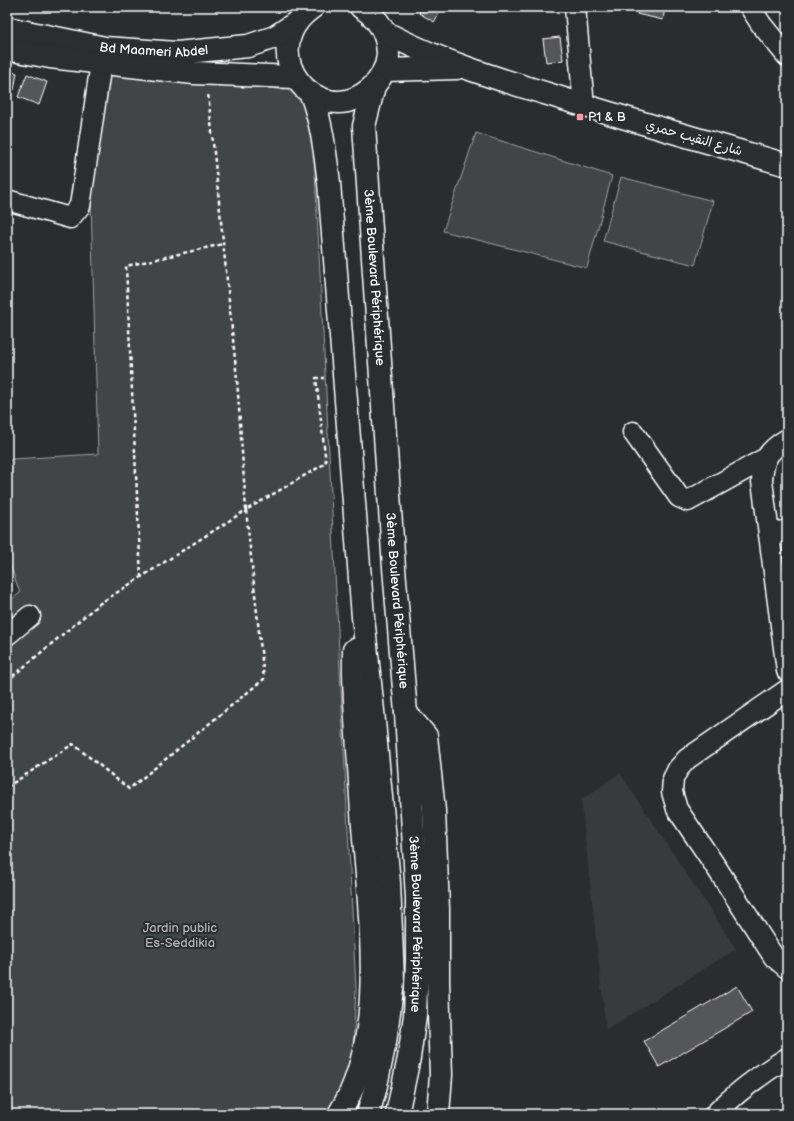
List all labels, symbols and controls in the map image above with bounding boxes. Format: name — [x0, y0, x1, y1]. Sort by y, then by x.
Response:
street label: Bd Maameri Abdel — [98, 39, 209, 61]
place label: P1 & B — [588, 109, 626, 125]
marker: P1 & B — [575, 112, 585, 122]
street label: شارع النقيب حمري — [643, 117, 744, 160]
street label: 3ème Boulevard Périphérique — [360, 189, 388, 366]
street label: 3ème Boulevard Périphérique — [382, 512, 412, 690]
street label: 3ème Boulevard Périphérique — [405, 835, 425, 1013]
park label: Jardin public Es-Seddikia — [143, 920, 217, 951]

